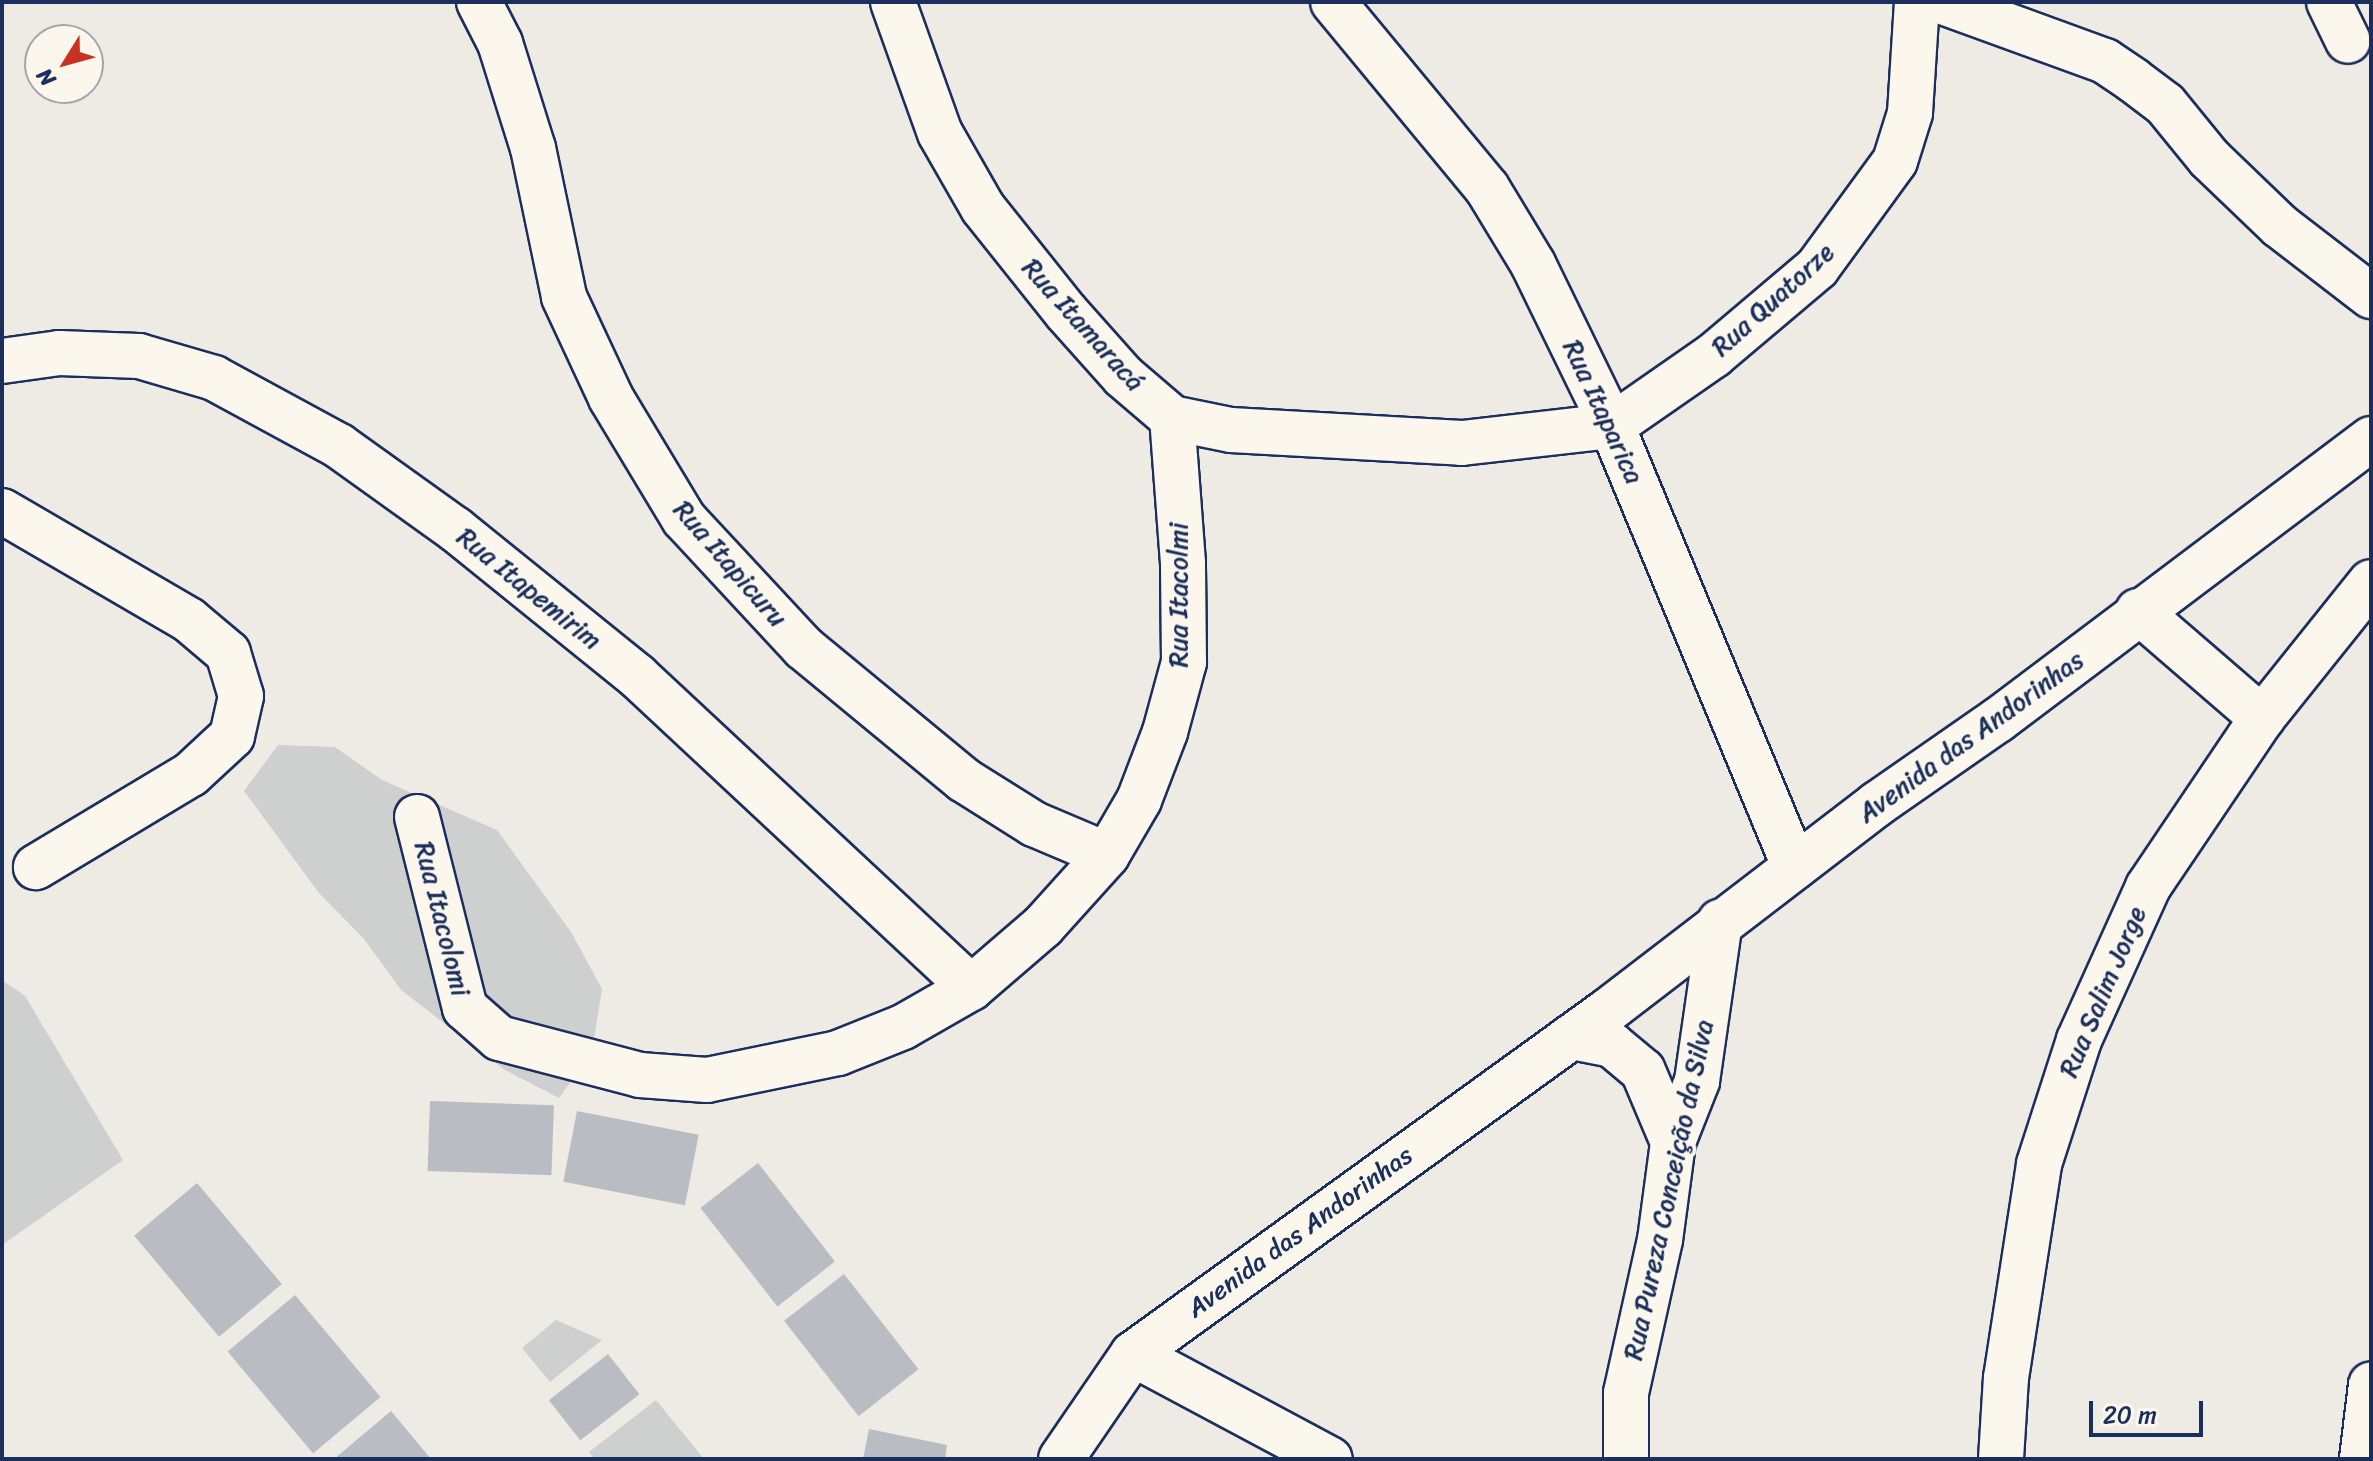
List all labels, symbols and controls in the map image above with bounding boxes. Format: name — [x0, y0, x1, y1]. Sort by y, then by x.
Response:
north arrow — [24, 24, 104, 104]
text: N — [26, 60, 66, 95]
street label: Rua Quatorze — [1705, 237, 1841, 363]
street label: Rua Itamaracá — [1016, 253, 1150, 397]
street label: Rua Itaparica — [1556, 335, 1650, 489]
street label: Rua Itapicuru — [667, 495, 793, 633]
street label: Rua Itapemirim — [451, 521, 607, 657]
street label: Rua Itacolmi — [1163, 523, 1195, 667]
street label: Avenida das Andorinhas — [1853, 645, 2089, 829]
street label: Rua Itacolomi — [408, 839, 476, 999]
street label: Rua Salim Jorge — [2053, 902, 2153, 1082]
street label: Rua Pureza Conceição da Silva — [1618, 1017, 1720, 1363]
street label: Avenida das Andorinhas — [1182, 1140, 1418, 1324]
scale bar — [2093, 1385, 2207, 1435]
text: 20 m — [2103, 1394, 2157, 1436]

